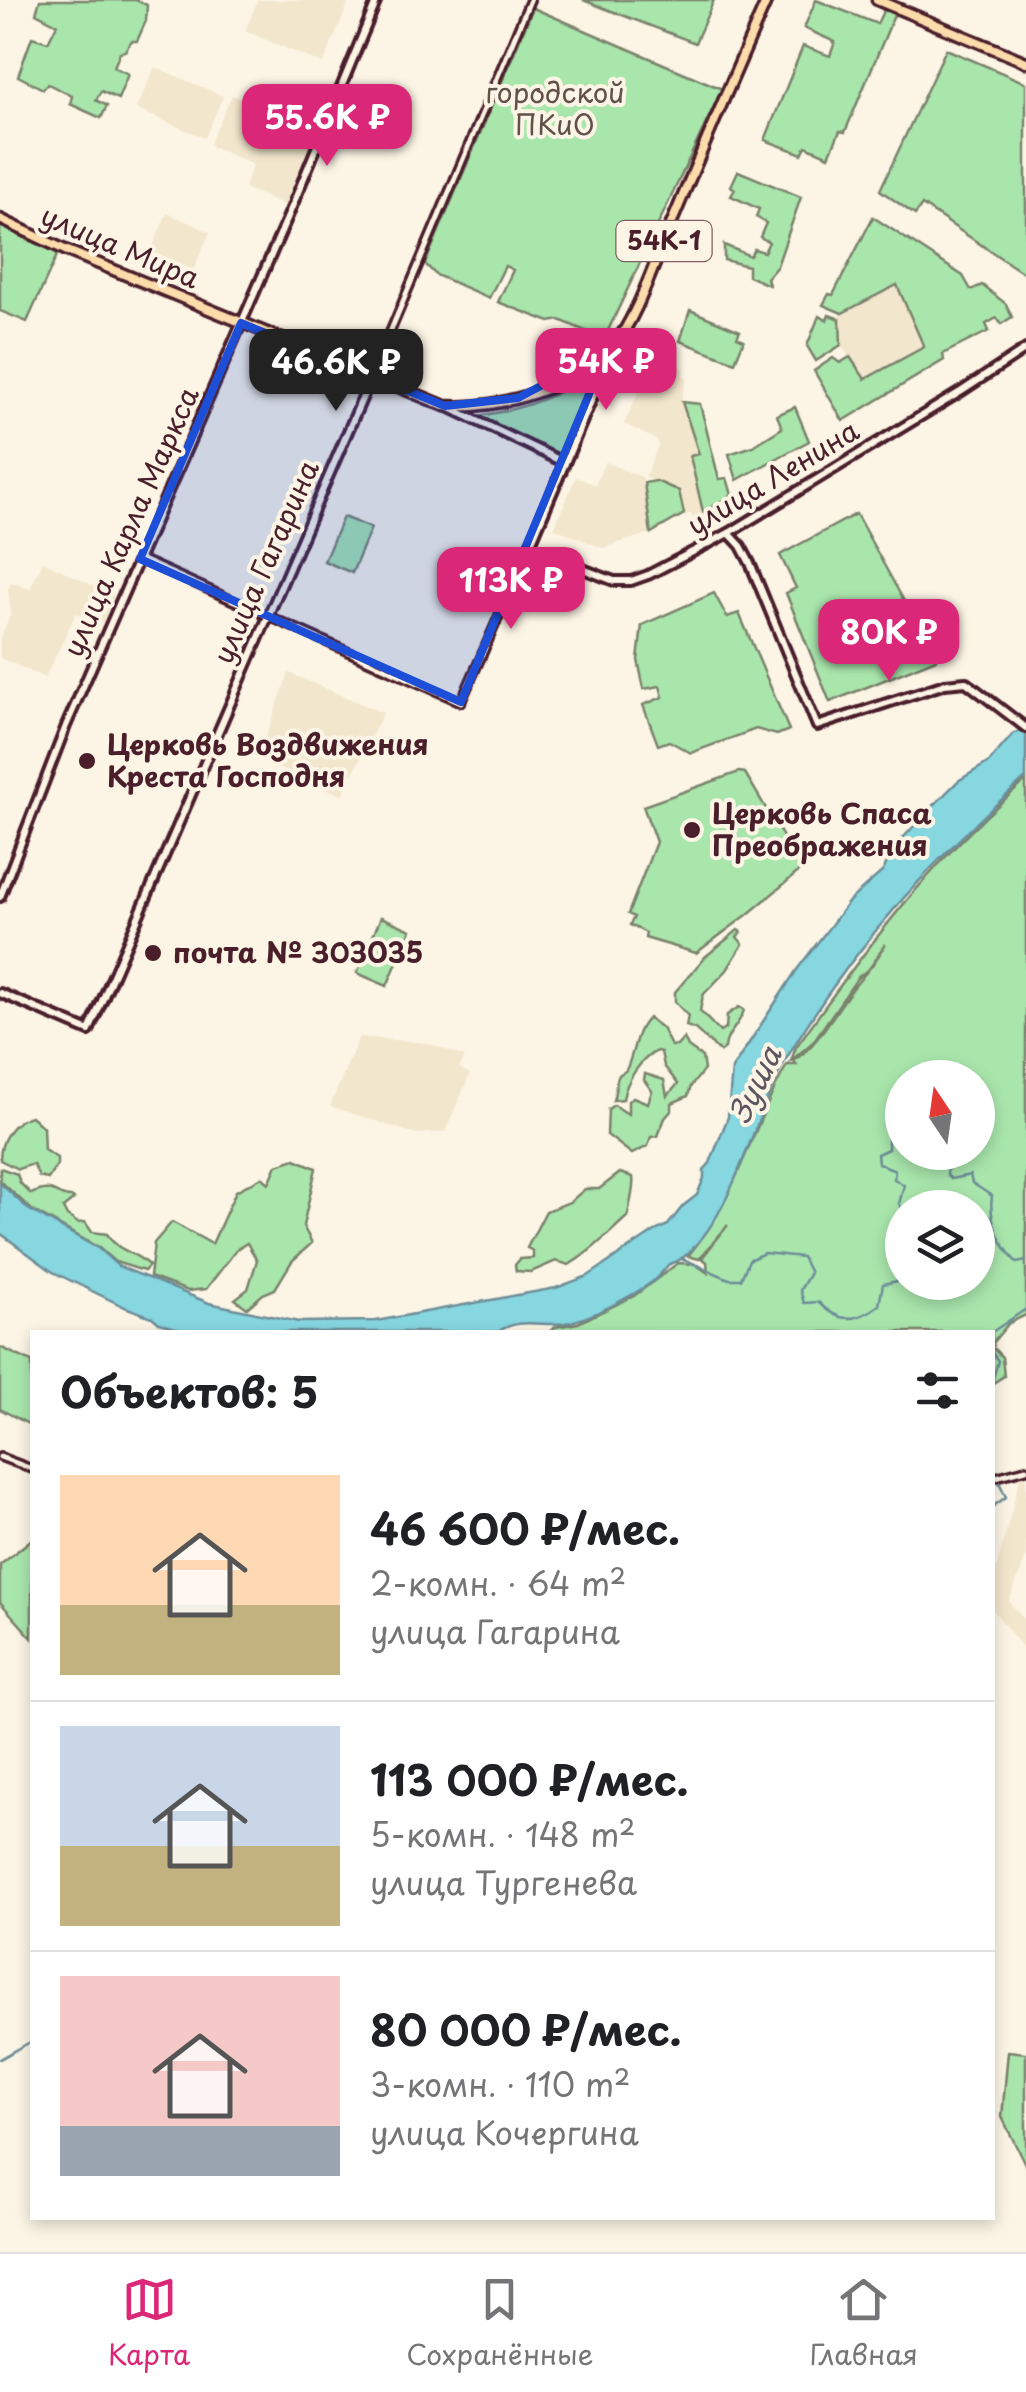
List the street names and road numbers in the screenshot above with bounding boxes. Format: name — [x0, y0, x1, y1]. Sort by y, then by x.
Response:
street label: улица Мира — [35, 193, 207, 299]
road number: 54К-1 — [616, 221, 712, 261]
street label: улица Карла Маркса — [51, 379, 209, 663]
street label: улица Ленина — [678, 408, 867, 545]
street label: улица Гагарина — [201, 452, 329, 670]

